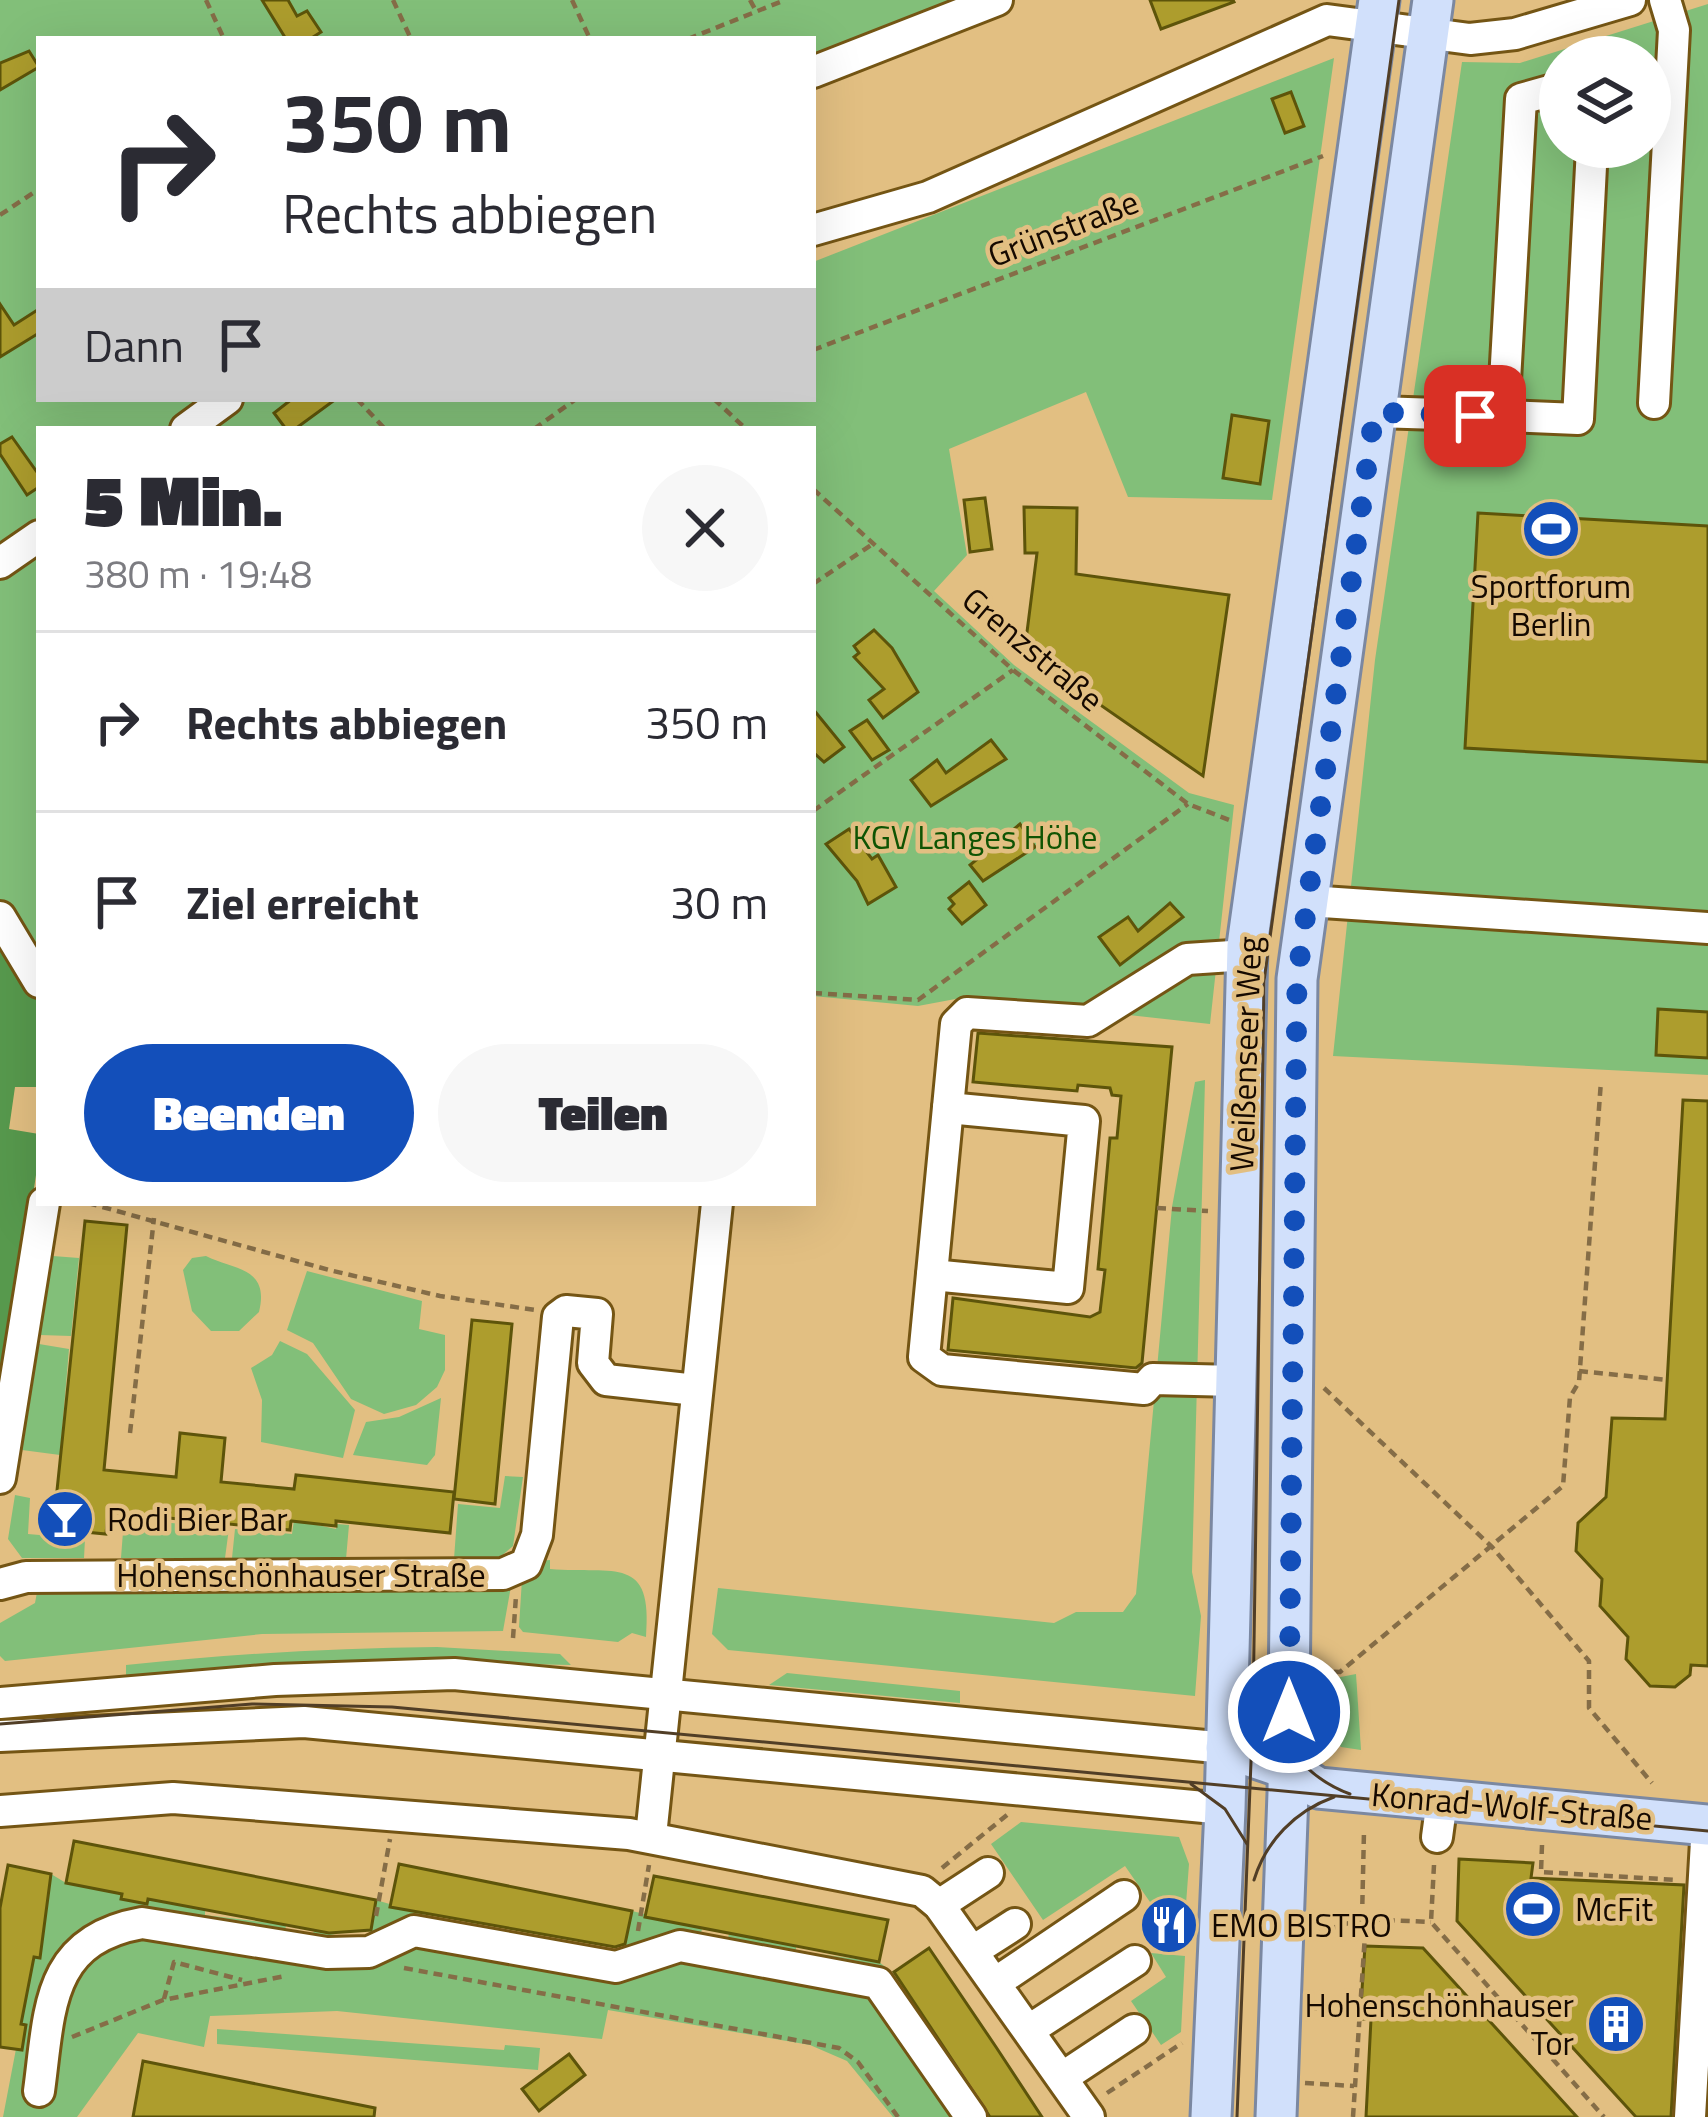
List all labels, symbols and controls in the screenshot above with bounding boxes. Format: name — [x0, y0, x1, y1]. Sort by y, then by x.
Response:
map controls — [1539, 36, 1671, 168]
button: layers — [1539, 36, 1671, 168]
text: 350 m — [282, 57, 512, 185]
icon: right — [84, 84, 240, 240]
text: Rechts abbiegen — [282, 172, 657, 254]
street label: Grünstraße — [981, 176, 1145, 280]
text: Dann — [84, 311, 184, 379]
icon: arrive — [208, 312, 274, 378]
pin — [1424, 365, 1526, 467]
icon: arrive — [1442, 383, 1508, 449]
text: 5 Min. — [84, 444, 283, 554]
button: close — [642, 465, 768, 591]
sports icon: Sportforum Berlin — [1520, 498, 1582, 560]
text: 380 m · 19:48 — [84, 544, 312, 603]
place label: Sportforum Berlin — [1471, 561, 1631, 649]
street label: Grenzstraße — [951, 575, 1115, 723]
text: Rechts abbiegen — [186, 688, 507, 756]
text: 350 m — [645, 688, 768, 756]
icon: right — [84, 689, 150, 755]
park label: KGV Langes Höhe — [853, 812, 1097, 862]
text: Ziel erreicht — [186, 868, 419, 936]
text: 30 m — [670, 868, 768, 936]
icon: arrive — [84, 869, 150, 935]
street label: Weißenseer Weg — [1216, 935, 1274, 1172]
button: Beenden — [84, 1044, 414, 1182]
button: Teilen — [438, 1044, 768, 1182]
bar icon: Rodi Bier Bar — [34, 1488, 96, 1550]
place label: Rodi Bier Bar — [107, 1494, 288, 1544]
street label: Hohenschönhauser Straße — [116, 1550, 486, 1600]
position arrow — [1226, 1649, 1352, 1775]
street label: Konrad-Wolf-Straße — [1369, 1769, 1655, 1843]
sports icon: McFit — [1502, 1878, 1564, 1940]
place label: McFit — [1575, 1884, 1654, 1934]
restaurant icon: EMO BISTRO — [1138, 1894, 1200, 1956]
place label: EMO BISTRO — [1211, 1900, 1392, 1950]
place label: Hohenschönhauser Tor — [1305, 1980, 1574, 2068]
building icon: Hohenschönhauser Tor — [1585, 1993, 1647, 2055]

